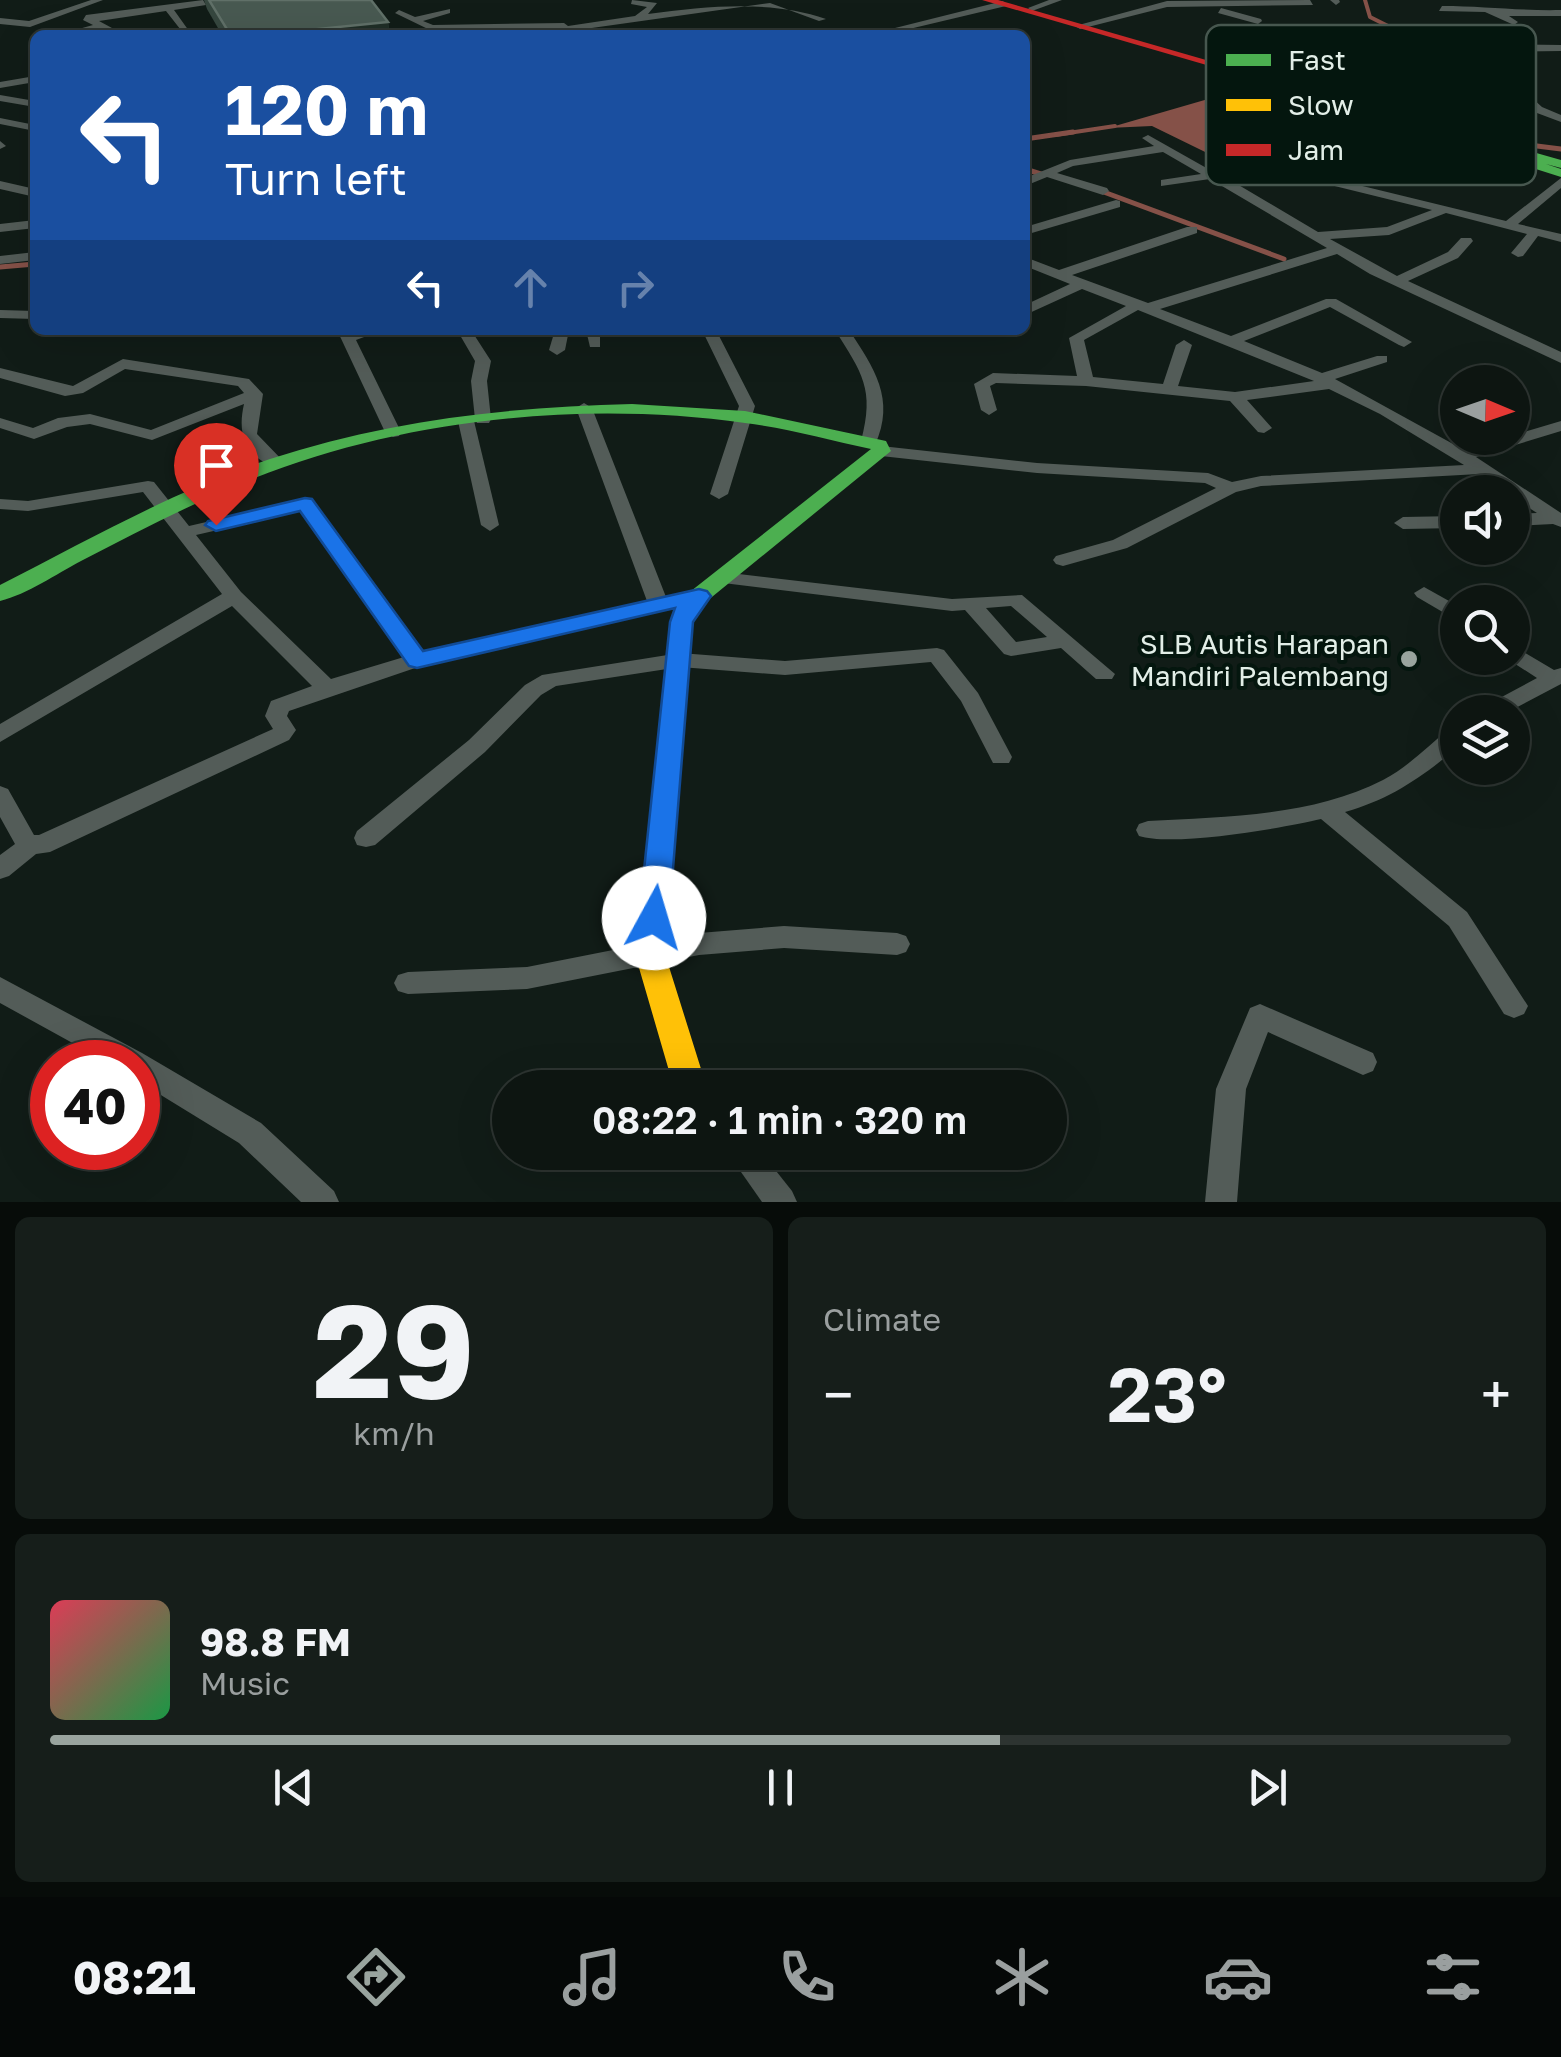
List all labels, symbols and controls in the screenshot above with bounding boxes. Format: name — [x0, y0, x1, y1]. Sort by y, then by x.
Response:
legend — [1206, 25, 1536, 185]
text: Fast — [1288, 43, 1346, 76]
text: 120 m — [225, 66, 428, 150]
icon: left — [60, 70, 190, 200]
text: Slow — [1288, 88, 1354, 121]
text: Jam — [1288, 133, 1344, 166]
text: Turn left — [225, 151, 407, 205]
icon: left — [398, 260, 453, 315]
icon: ahead — [503, 260, 558, 315]
icon: right — [608, 260, 663, 315]
north arrow — [1440, 365, 1530, 455]
map controls — [1440, 365, 1530, 785]
pin — [174, 423, 259, 526]
icon: arrive — [189, 438, 244, 493]
button: sound — [1440, 475, 1530, 565]
button: search — [1440, 585, 1530, 675]
place label: SLB Autis Harapan Mandiri Palembang — [1131, 627, 1389, 692]
marker: SLB Autis Harapan Mandiri Palembang — [1398, 648, 1420, 670]
button: layers — [1440, 695, 1530, 785]
position arrow — [602, 866, 706, 970]
speed limit sign: 40 — [30, 1040, 160, 1170]
text: 08:22 · 1 min · 320 m — [592, 1097, 967, 1142]
text: 29 — [313, 1271, 475, 1427]
text: Climate — [823, 1300, 941, 1338]
text: 23° — [1107, 1348, 1227, 1439]
text: − — [823, 1361, 853, 1427]
text: + — [1481, 1361, 1511, 1427]
text: km/h — [353, 1414, 435, 1452]
text: 98.8 FM — [200, 1619, 351, 1664]
text: Music — [200, 1664, 290, 1702]
icon: previous — [266, 1760, 321, 1815]
icon: pause — [753, 1760, 808, 1815]
icon: next — [1240, 1760, 1295, 1815]
icon: directions — [341, 1942, 411, 2012]
icon: music — [557, 1942, 627, 2012]
icon: phone — [772, 1942, 842, 2012]
icon: climate — [987, 1942, 1057, 2012]
icon: car — [1203, 1942, 1273, 2012]
icon: filters — [1418, 1942, 1488, 2012]
text: 08:21 — [73, 1950, 196, 2004]

